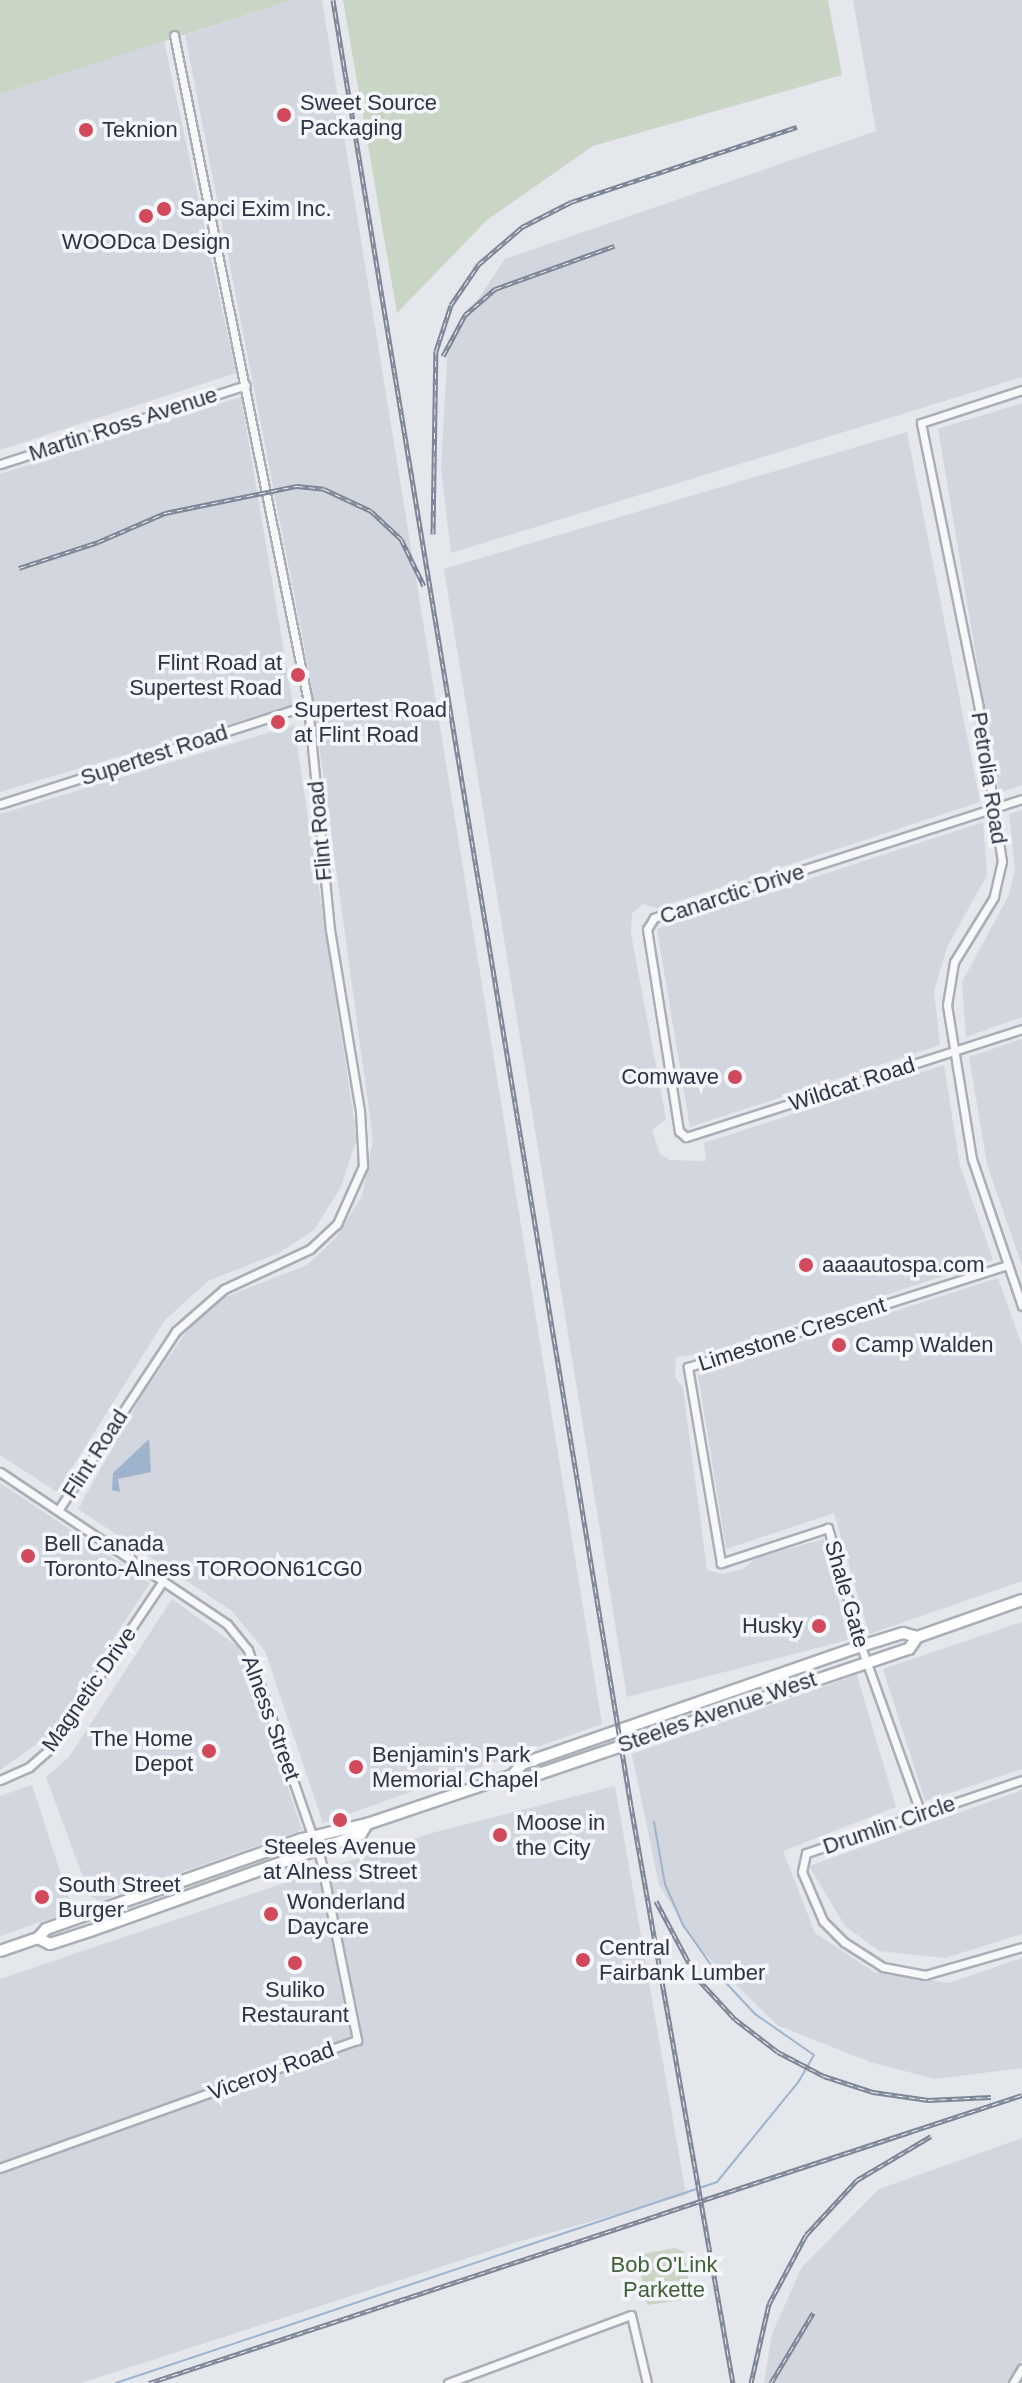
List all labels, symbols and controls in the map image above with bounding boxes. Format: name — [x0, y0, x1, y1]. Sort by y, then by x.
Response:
place label: Sweet Source Packaging — [300, 89, 437, 140]
marker: Sweet Source Packaging — [275, 106, 293, 124]
place label: Teknion — [102, 117, 178, 143]
marker: Teknion — [77, 121, 95, 139]
place label: Sapci Exim Inc. — [180, 196, 332, 222]
marker: Sapci Exim Inc. — [155, 200, 173, 218]
marker: WOODca Design — [137, 207, 155, 225]
place label: WOODca Design — [62, 229, 230, 255]
street label: Martin Ross Avenue — [25, 381, 221, 467]
place label: Flint Road at Supertest Road — [129, 649, 282, 700]
marker: Flint Road at Supertest Road — [289, 666, 307, 684]
place label: Supertest Road at Flint Road — [294, 696, 447, 748]
street label: Petrolia Road — [966, 710, 1012, 846]
marker: Supertest Road at Flint Road — [269, 713, 287, 731]
street label: Supertest Road — [77, 719, 231, 791]
street label: Flint Road — [302, 780, 338, 882]
street label: Canarctic Drive — [656, 858, 808, 930]
street label: Wildcat Road — [786, 1051, 918, 1117]
place label: Comwave — [621, 1064, 719, 1090]
marker: Comwave — [726, 1068, 744, 1086]
place label: aaaautospa.com — [822, 1252, 985, 1278]
marker: aaaautospa.com — [797, 1256, 815, 1274]
street label: Limestone Crescent — [695, 1291, 889, 1377]
place label: Camp Walden — [855, 1332, 994, 1358]
marker: Camp Walden — [830, 1336, 848, 1354]
street label: Flint Road — [57, 1405, 133, 1503]
place label: Bell Canada Toronto-Alness TOROON61CG0 — [44, 1530, 363, 1582]
street label: Shale Gate — [819, 1537, 875, 1651]
marker: Bell Canada Toronto-Alness TOROON61CG0 — [19, 1547, 37, 1565]
place label: Husky — [742, 1613, 803, 1639]
marker: Husky — [810, 1617, 828, 1635]
street label: Magnetic Drive — [36, 1621, 142, 1757]
street label: Alness Street — [236, 1652, 306, 1784]
street label: Steeles Avenue West — [614, 1665, 820, 1759]
place label: The Home Depot — [90, 1725, 193, 1776]
place label: Benjamin's Park Memorial Chapel — [372, 1741, 538, 1792]
marker: The Home Depot — [200, 1742, 218, 1760]
marker: Benjamin's Park Memorial Chapel — [347, 1758, 365, 1776]
street label: Drumlin Circle — [819, 1790, 959, 1860]
place label: Moose in the City — [516, 1809, 605, 1860]
marker: Steeles Avenue at Alness Street — [331, 1811, 349, 1829]
marker: Moose in the City — [491, 1826, 509, 1844]
place label: Steeles Avenue at Alness Street — [262, 1833, 418, 1884]
place label: South Street Burger — [58, 1871, 180, 1922]
marker: South Street Burger — [33, 1888, 51, 1906]
place label: Wonderland Daycare — [287, 1888, 405, 1940]
marker: Wonderland Daycare — [262, 1905, 280, 1923]
place label: Central Fairbank Lumber — [599, 1934, 765, 1986]
marker: Central Fairbank Lumber — [574, 1951, 592, 1969]
marker: Suliko Restaurant — [286, 1954, 304, 1972]
place label: Suliko Restaurant — [241, 1976, 349, 2028]
street label: Viceroy Road — [205, 2036, 337, 2106]
park label: Bob O'Link Parkette — [611, 2251, 717, 2302]

